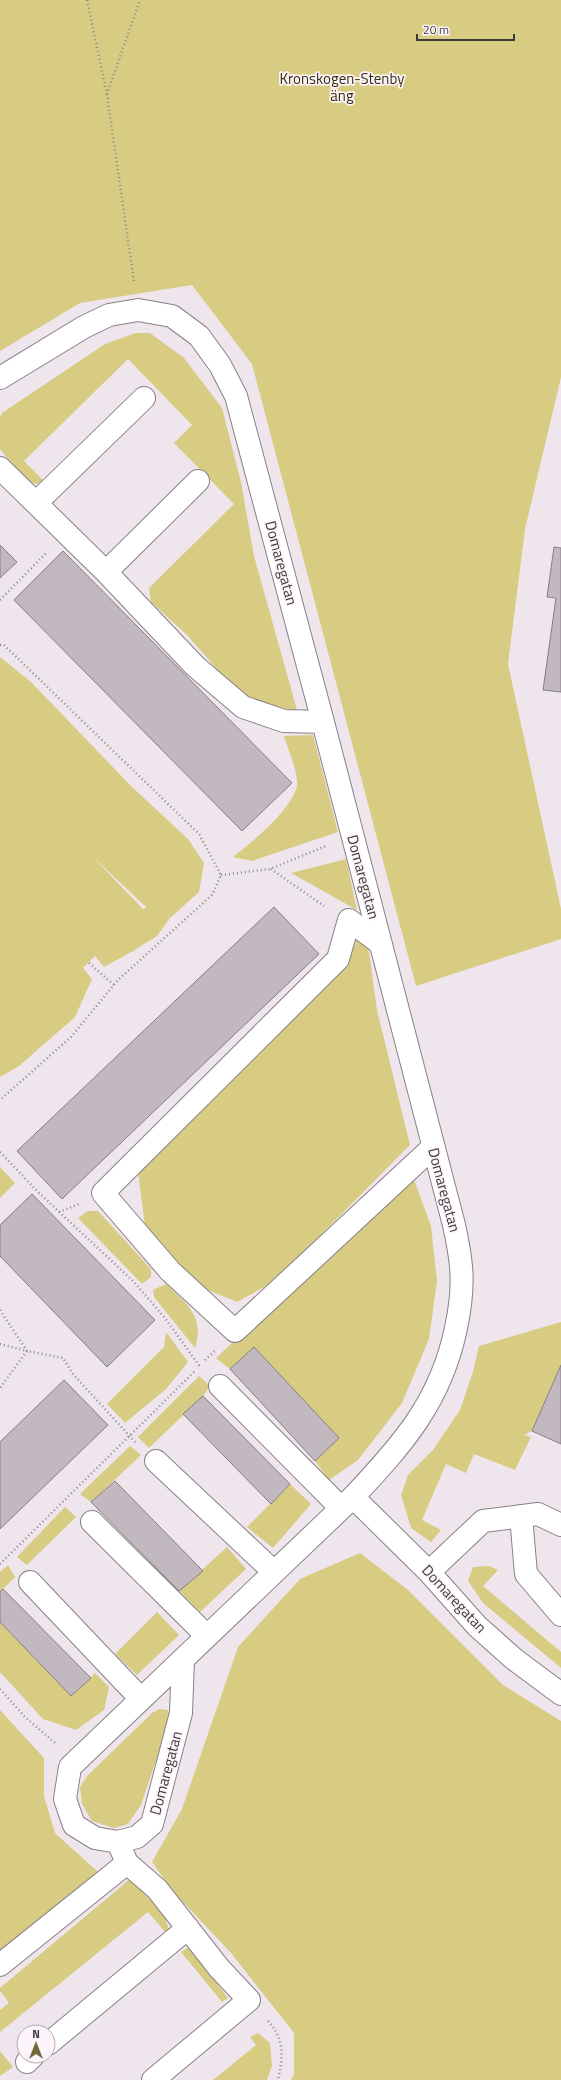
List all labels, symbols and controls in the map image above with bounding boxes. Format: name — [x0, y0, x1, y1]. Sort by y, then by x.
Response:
scale bar — [417, 16, 514, 42]
text: 20 m — [423, 20, 449, 39]
park label: Kronskogen-Stenby äng — [280, 67, 404, 107]
street label: Domaregatan — [259, 518, 304, 608]
street label: Domaregatan — [341, 832, 386, 922]
street label: Domaregatan — [422, 1145, 467, 1235]
street label: Domaregatan — [417, 1559, 492, 1638]
street label: Domaregatan — [143, 1728, 188, 1818]
north arrow — [16, 2024, 56, 2064]
text: N — [32, 2026, 40, 2042]

